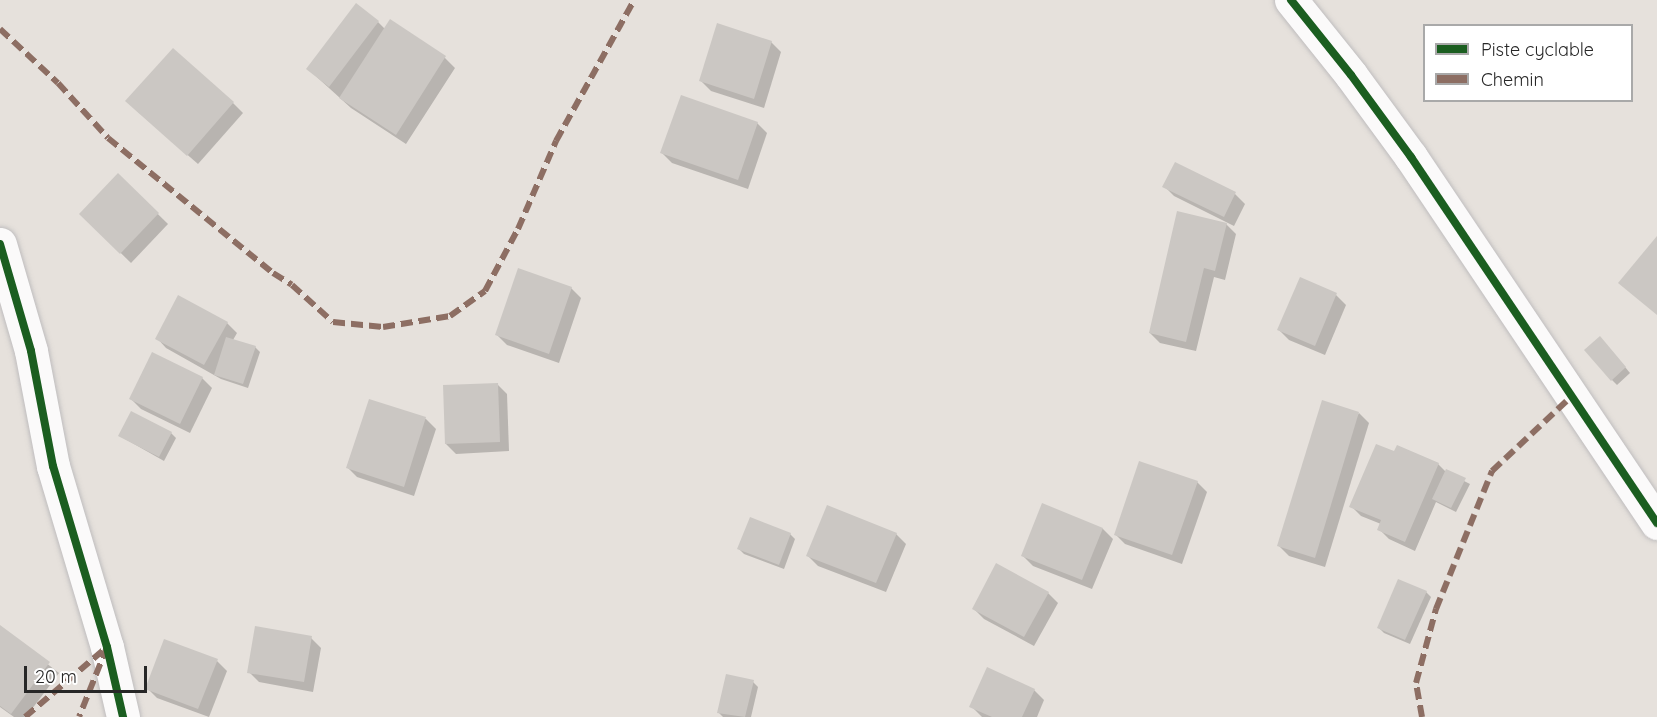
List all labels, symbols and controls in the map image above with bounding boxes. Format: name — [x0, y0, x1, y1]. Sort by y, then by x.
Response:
legend — [1423, 24, 1633, 102]
text: Piste cyclable — [1481, 38, 1594, 61]
text: Chemin — [1481, 68, 1544, 91]
scale bar — [27, 654, 150, 692]
text: 20 m — [35, 665, 77, 688]

